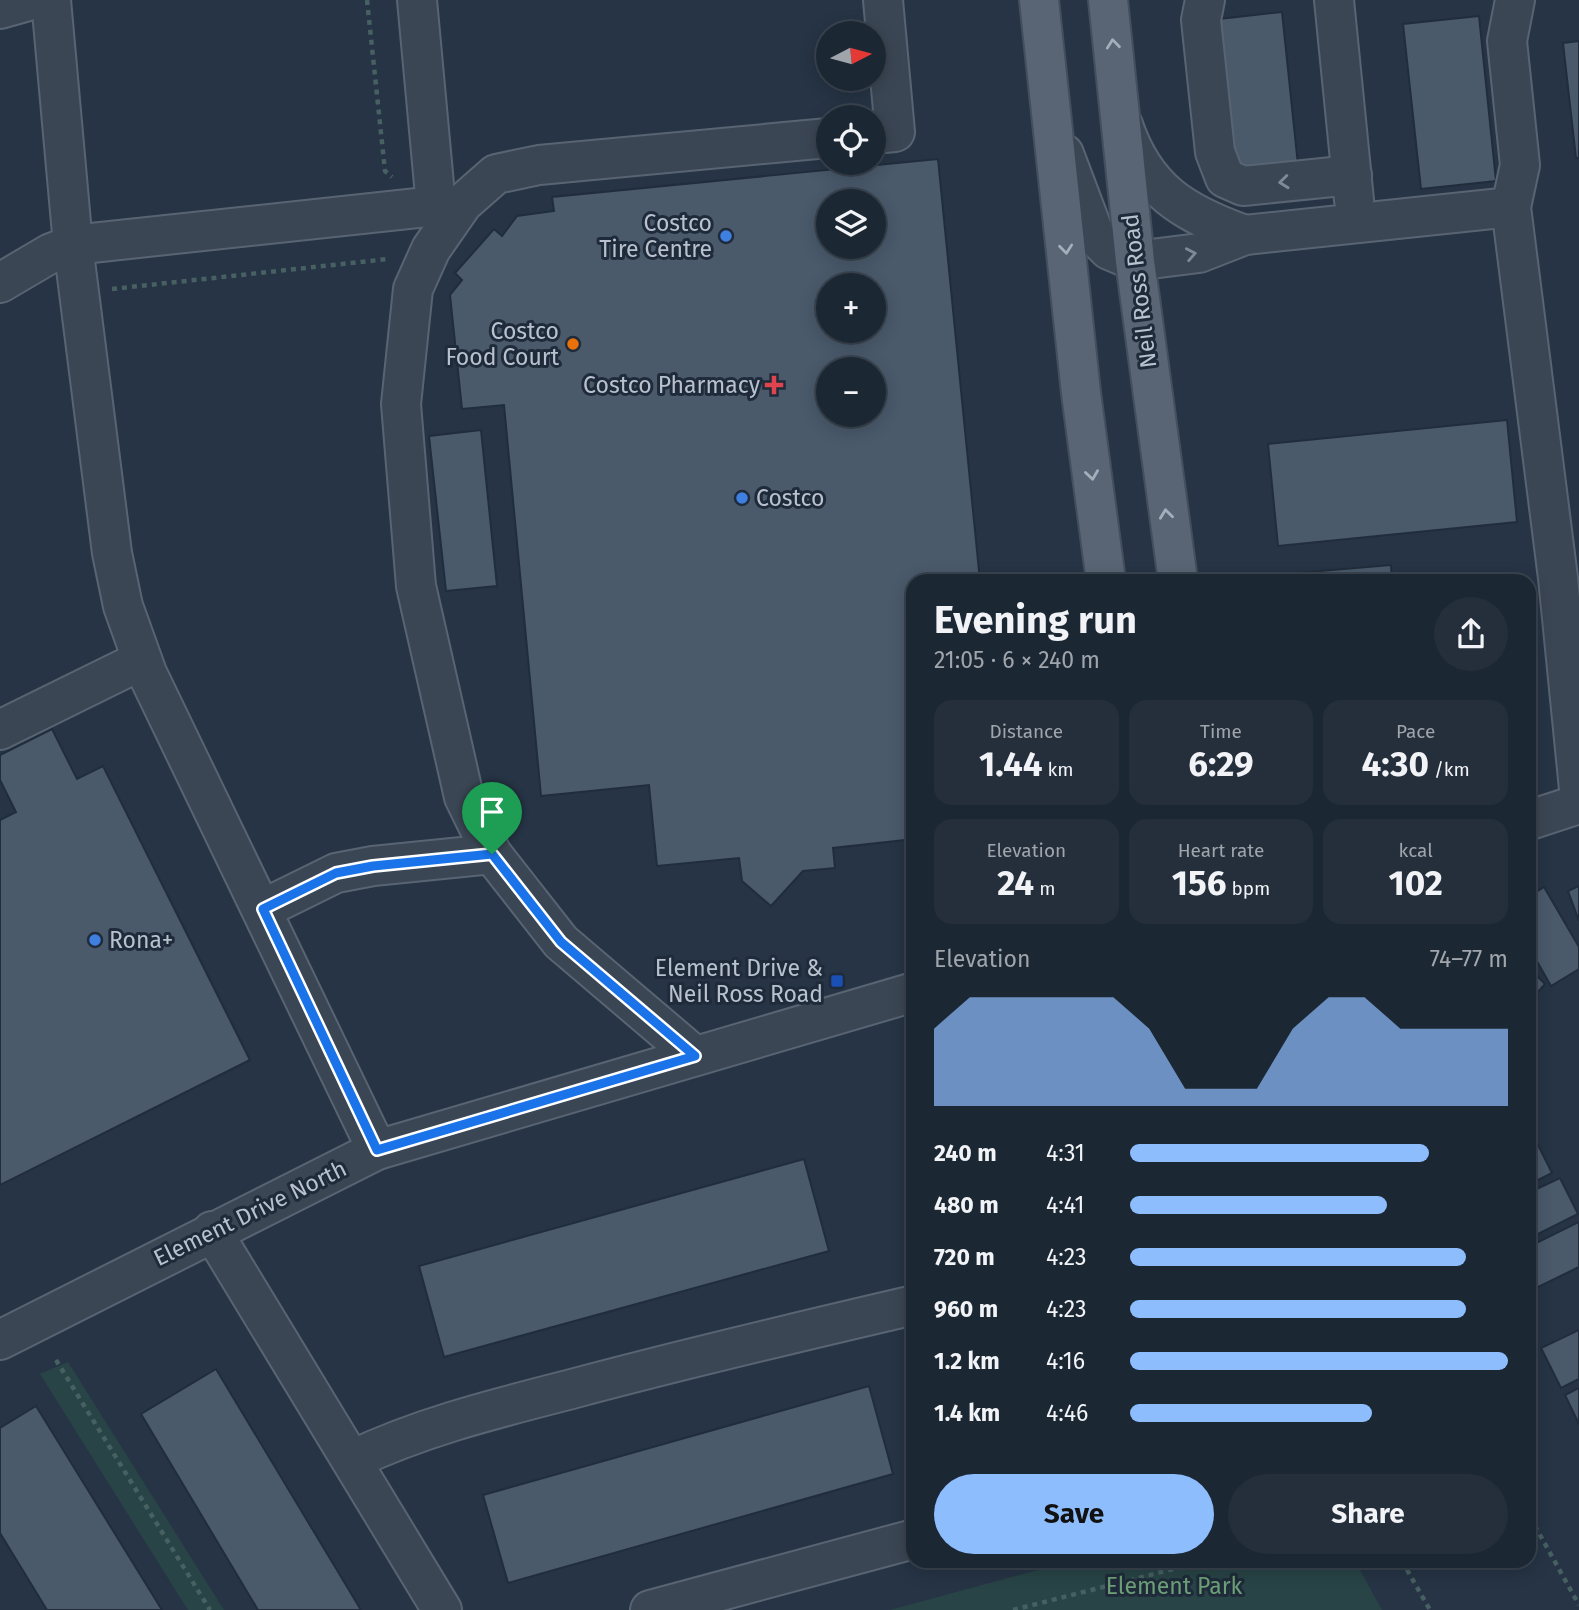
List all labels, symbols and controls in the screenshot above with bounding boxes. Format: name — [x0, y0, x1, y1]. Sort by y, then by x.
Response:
north arrow — [816, 21, 886, 91]
map controls — [816, 21, 886, 427]
one-way arrow — [1106, 38, 1121, 49]
button: locate — [816, 105, 886, 175]
one-way arrow — [1278, 174, 1289, 189]
button: layers — [816, 189, 886, 259]
place label: Costco Tire Centre — [599, 209, 712, 263]
street label: Neil Ross Road — [1116, 212, 1162, 370]
marker: Costco Tire Centre — [718, 228, 734, 244]
one-way arrow — [1058, 244, 1073, 255]
one-way arrow — [1185, 247, 1197, 262]
button: + — [816, 273, 886, 343]
place label: Costco Food Court — [445, 317, 560, 371]
marker: Costco Food Court — [565, 336, 581, 352]
button: − — [816, 357, 886, 427]
place label: Costco Pharmacy — [583, 371, 761, 399]
marker: Costco Pharmacy — [766, 377, 782, 393]
one-way arrow — [1085, 469, 1100, 481]
place label: Costco — [756, 484, 825, 512]
marker: Costco — [734, 490, 750, 506]
one-way arrow — [1159, 508, 1174, 520]
text: Evening run — [934, 597, 1137, 643]
button: share — [1434, 597, 1508, 671]
text: 21:05 · 6 × 240 m — [934, 646, 1100, 674]
text: Distance — [989, 720, 1063, 743]
text: Time — [1200, 720, 1242, 743]
text: Pace — [1396, 720, 1435, 743]
text: 1.44 — [979, 743, 1043, 785]
text: 6:29 — [1188, 743, 1254, 785]
text: 4:30 — [1361, 743, 1429, 785]
text: km — [1043, 758, 1074, 781]
text: /km — [1429, 758, 1470, 781]
pin — [462, 782, 522, 854]
icon: arrive — [473, 793, 511, 831]
text: Elevation — [987, 839, 1066, 862]
text: Heart rate — [1178, 839, 1264, 862]
text: kcal — [1399, 839, 1433, 862]
text: 24 — [997, 862, 1034, 904]
text: 156 — [1172, 862, 1226, 904]
text: 102 — [1388, 862, 1443, 904]
text: m — [1034, 877, 1055, 900]
text: bpm — [1226, 877, 1270, 900]
place label: Rona+ — [109, 926, 173, 954]
marker: Rona+ — [87, 932, 103, 948]
text: Elevation — [934, 945, 1030, 973]
text: 74–77 m — [1430, 945, 1508, 973]
place label: Element Drive & Neil Ross Road — [655, 954, 823, 1008]
marker: Element Drive & Neil Ross Road — [829, 973, 845, 989]
text: 240 m — [934, 1139, 997, 1167]
text: 4:31 — [1046, 1139, 1085, 1167]
street label: Element Drive North — [149, 1154, 351, 1272]
text: 480 m — [934, 1191, 999, 1219]
text: 4:41 — [1046, 1191, 1085, 1219]
text: 720 m — [934, 1243, 995, 1271]
text: 4:23 — [1046, 1243, 1087, 1271]
text: 960 m — [934, 1295, 998, 1323]
text: 4:23 — [1046, 1295, 1087, 1323]
text: 1.2 km — [934, 1347, 1000, 1375]
text: 4:16 — [1046, 1347, 1085, 1375]
text: 1.4 km — [934, 1399, 1000, 1427]
text: 4:46 — [1046, 1399, 1088, 1427]
button: Save — [934, 1474, 1214, 1554]
button: Share — [1228, 1474, 1508, 1554]
park label: Element Park — [1106, 1572, 1243, 1600]

